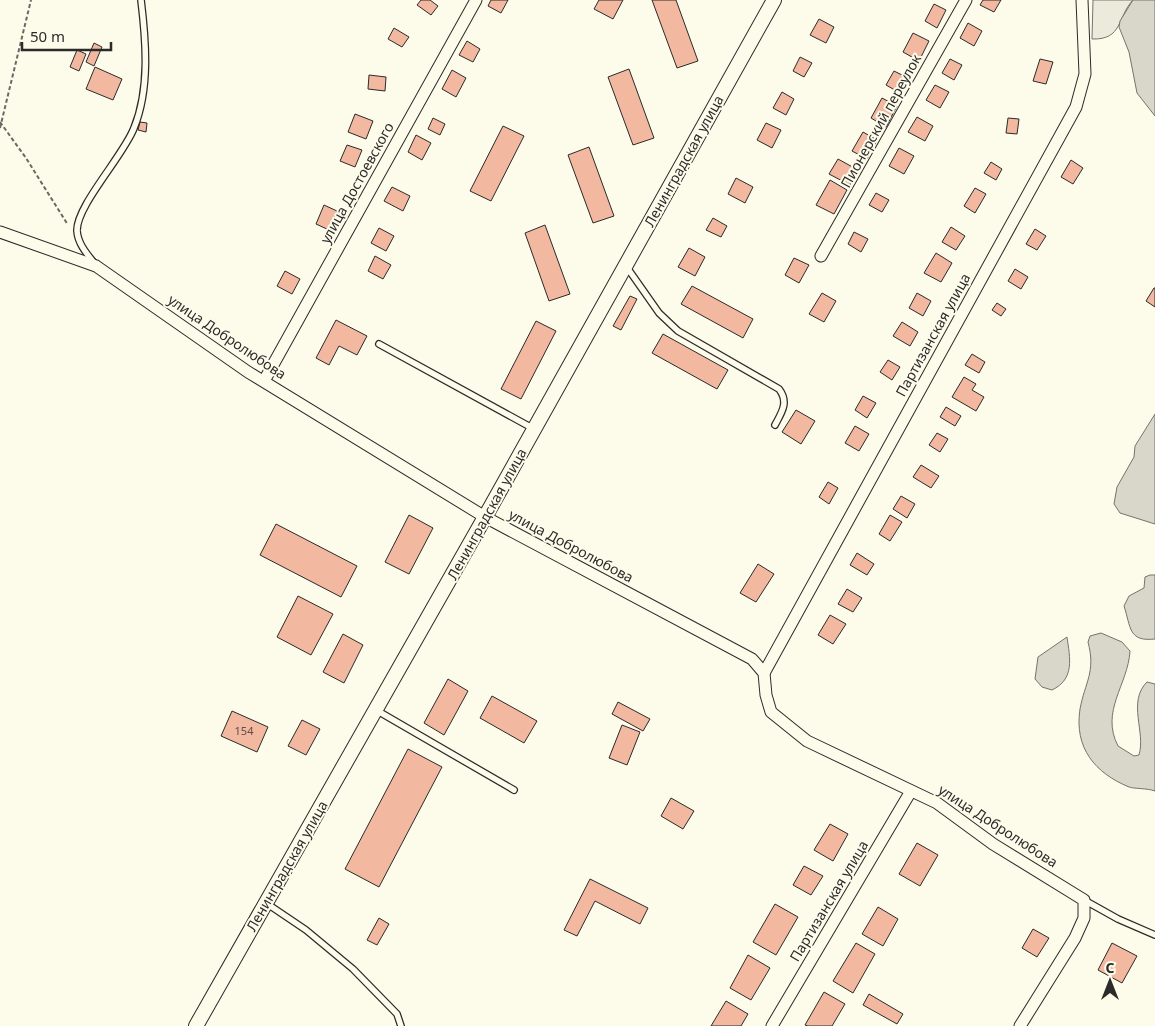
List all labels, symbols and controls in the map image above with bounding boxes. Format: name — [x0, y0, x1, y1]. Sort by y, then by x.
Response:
scale bar — [22, 20, 111, 52]
text: 50 m — [30, 26, 65, 46]
street label: Пионерский переулок — [836, 50, 925, 191]
street label: Ленинградская улица — [639, 92, 728, 230]
street label: улица Достоевского — [315, 119, 398, 247]
street label: Партизанская улица — [891, 270, 974, 400]
street label: улица Добролюбова — [164, 290, 290, 383]
street label: Ленинградская улица — [442, 445, 531, 583]
street label: улица Добролюбова — [505, 505, 637, 587]
house number: 154 — [235, 723, 254, 738]
street label: улица Добролюбова — [935, 780, 1062, 871]
street label: Ленинградская улица — [241, 797, 332, 934]
street label: Партизанская улица — [785, 837, 872, 965]
north arrow — [1085, 956, 1135, 1006]
text: С — [1105, 958, 1115, 977]

